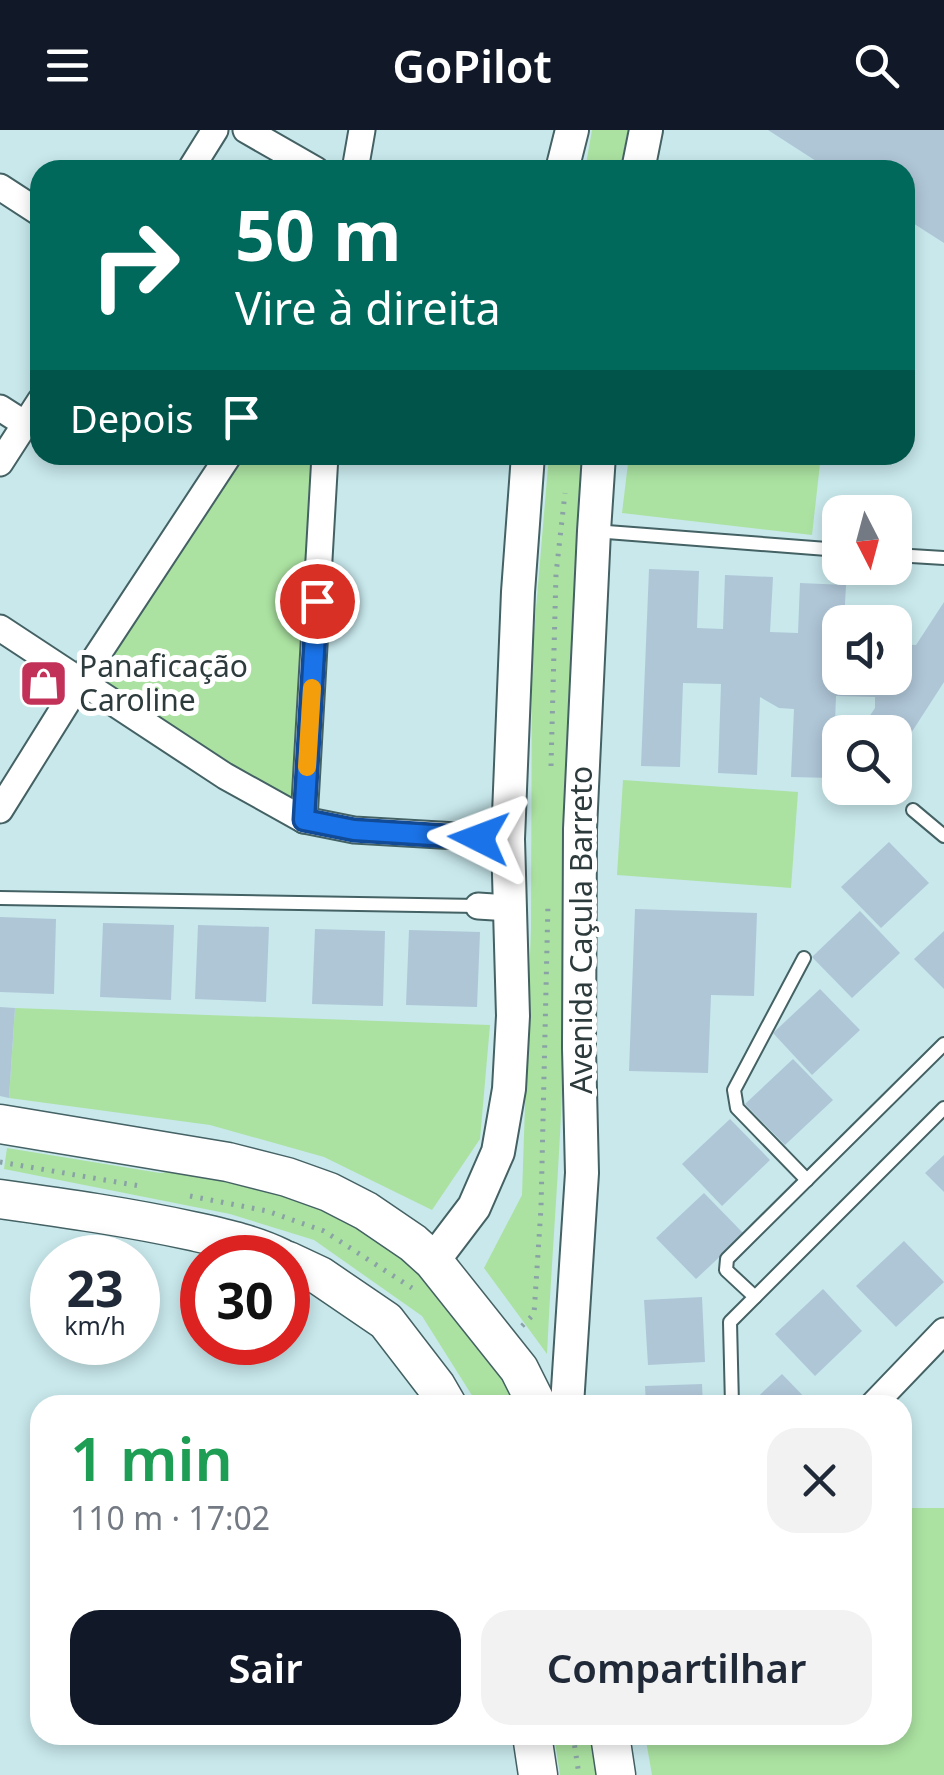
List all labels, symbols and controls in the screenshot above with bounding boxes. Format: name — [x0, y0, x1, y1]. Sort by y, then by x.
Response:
text: GoPilot — [392, 35, 552, 96]
icon: menu — [40, 38, 95, 93]
icon: search — [849, 38, 904, 93]
text: 50 m — [235, 186, 402, 282]
icon: right — [70, 200, 200, 330]
text: Vire à direita — [235, 277, 501, 338]
icon: arrive — [214, 390, 269, 445]
text: Depois — [70, 392, 194, 444]
north arrow — [822, 495, 912, 585]
map controls — [822, 495, 912, 805]
pin — [275, 559, 360, 644]
icon: arrive — [290, 574, 345, 629]
button: sound — [822, 605, 912, 695]
place label: Panaficação Caroline — [79, 645, 248, 720]
shop icon: Panaficação Caroline — [18, 658, 70, 710]
button: search — [822, 715, 912, 805]
street label: Avenida Caçula Barreto — [560, 766, 601, 1094]
position arrow — [427, 786, 531, 890]
speed limit sign: 30 — [180, 1235, 310, 1365]
text: 23 — [66, 1254, 124, 1322]
text: km/h — [64, 1308, 126, 1342]
text: 1 min — [70, 1417, 233, 1499]
button: close — [767, 1428, 872, 1533]
text: 110 m · 17:02 — [70, 1496, 270, 1539]
button: Sair — [70, 1610, 461, 1725]
button: Compartilhar — [481, 1610, 872, 1725]

